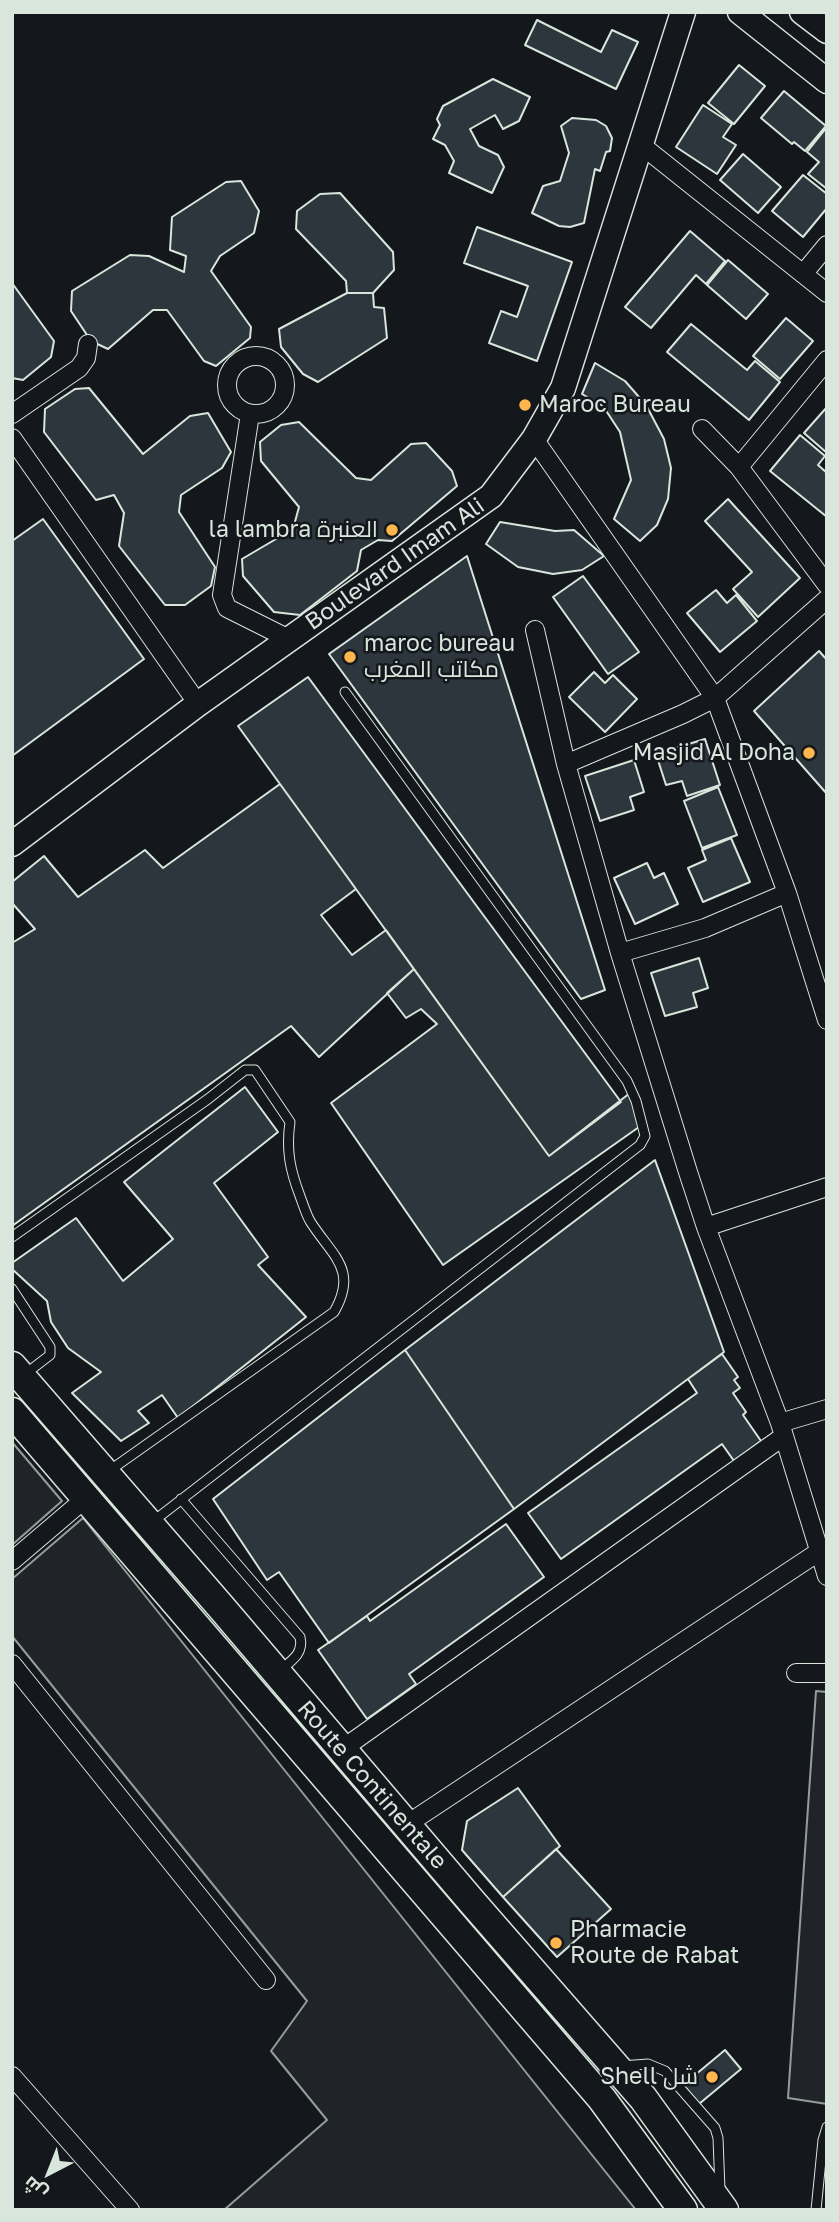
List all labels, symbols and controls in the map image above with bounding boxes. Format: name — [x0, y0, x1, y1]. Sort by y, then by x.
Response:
place label: Maroc Bureau — [539, 391, 691, 419]
marker: Maroc Bureau — [517, 397, 533, 413]
street label: Boulevard Imam Ali — [300, 492, 490, 636]
place label: la lambra العنبرة — [209, 516, 378, 544]
marker: la lambra العنبرة — [384, 522, 400, 538]
place label: maroc bureau مكاتب المغرب — [364, 630, 515, 684]
marker: maroc bureau مكاتب المغرب — [342, 649, 358, 665]
place label: Masjid Al Doha — [633, 739, 795, 767]
marker: Masjid Al Doha — [801, 745, 817, 761]
street label: Route Continentale — [291, 1695, 453, 1875]
place label: Pharmacie Route de Rabat — [570, 1916, 739, 1970]
marker: Pharmacie Route de Rabat — [548, 1935, 564, 1951]
place label: Shell شل — [600, 2063, 698, 2091]
marker: Shell شل — [704, 2069, 720, 2085]
north arrow — [14, 2138, 84, 2208]
text: ش — [18, 2172, 51, 2206]

